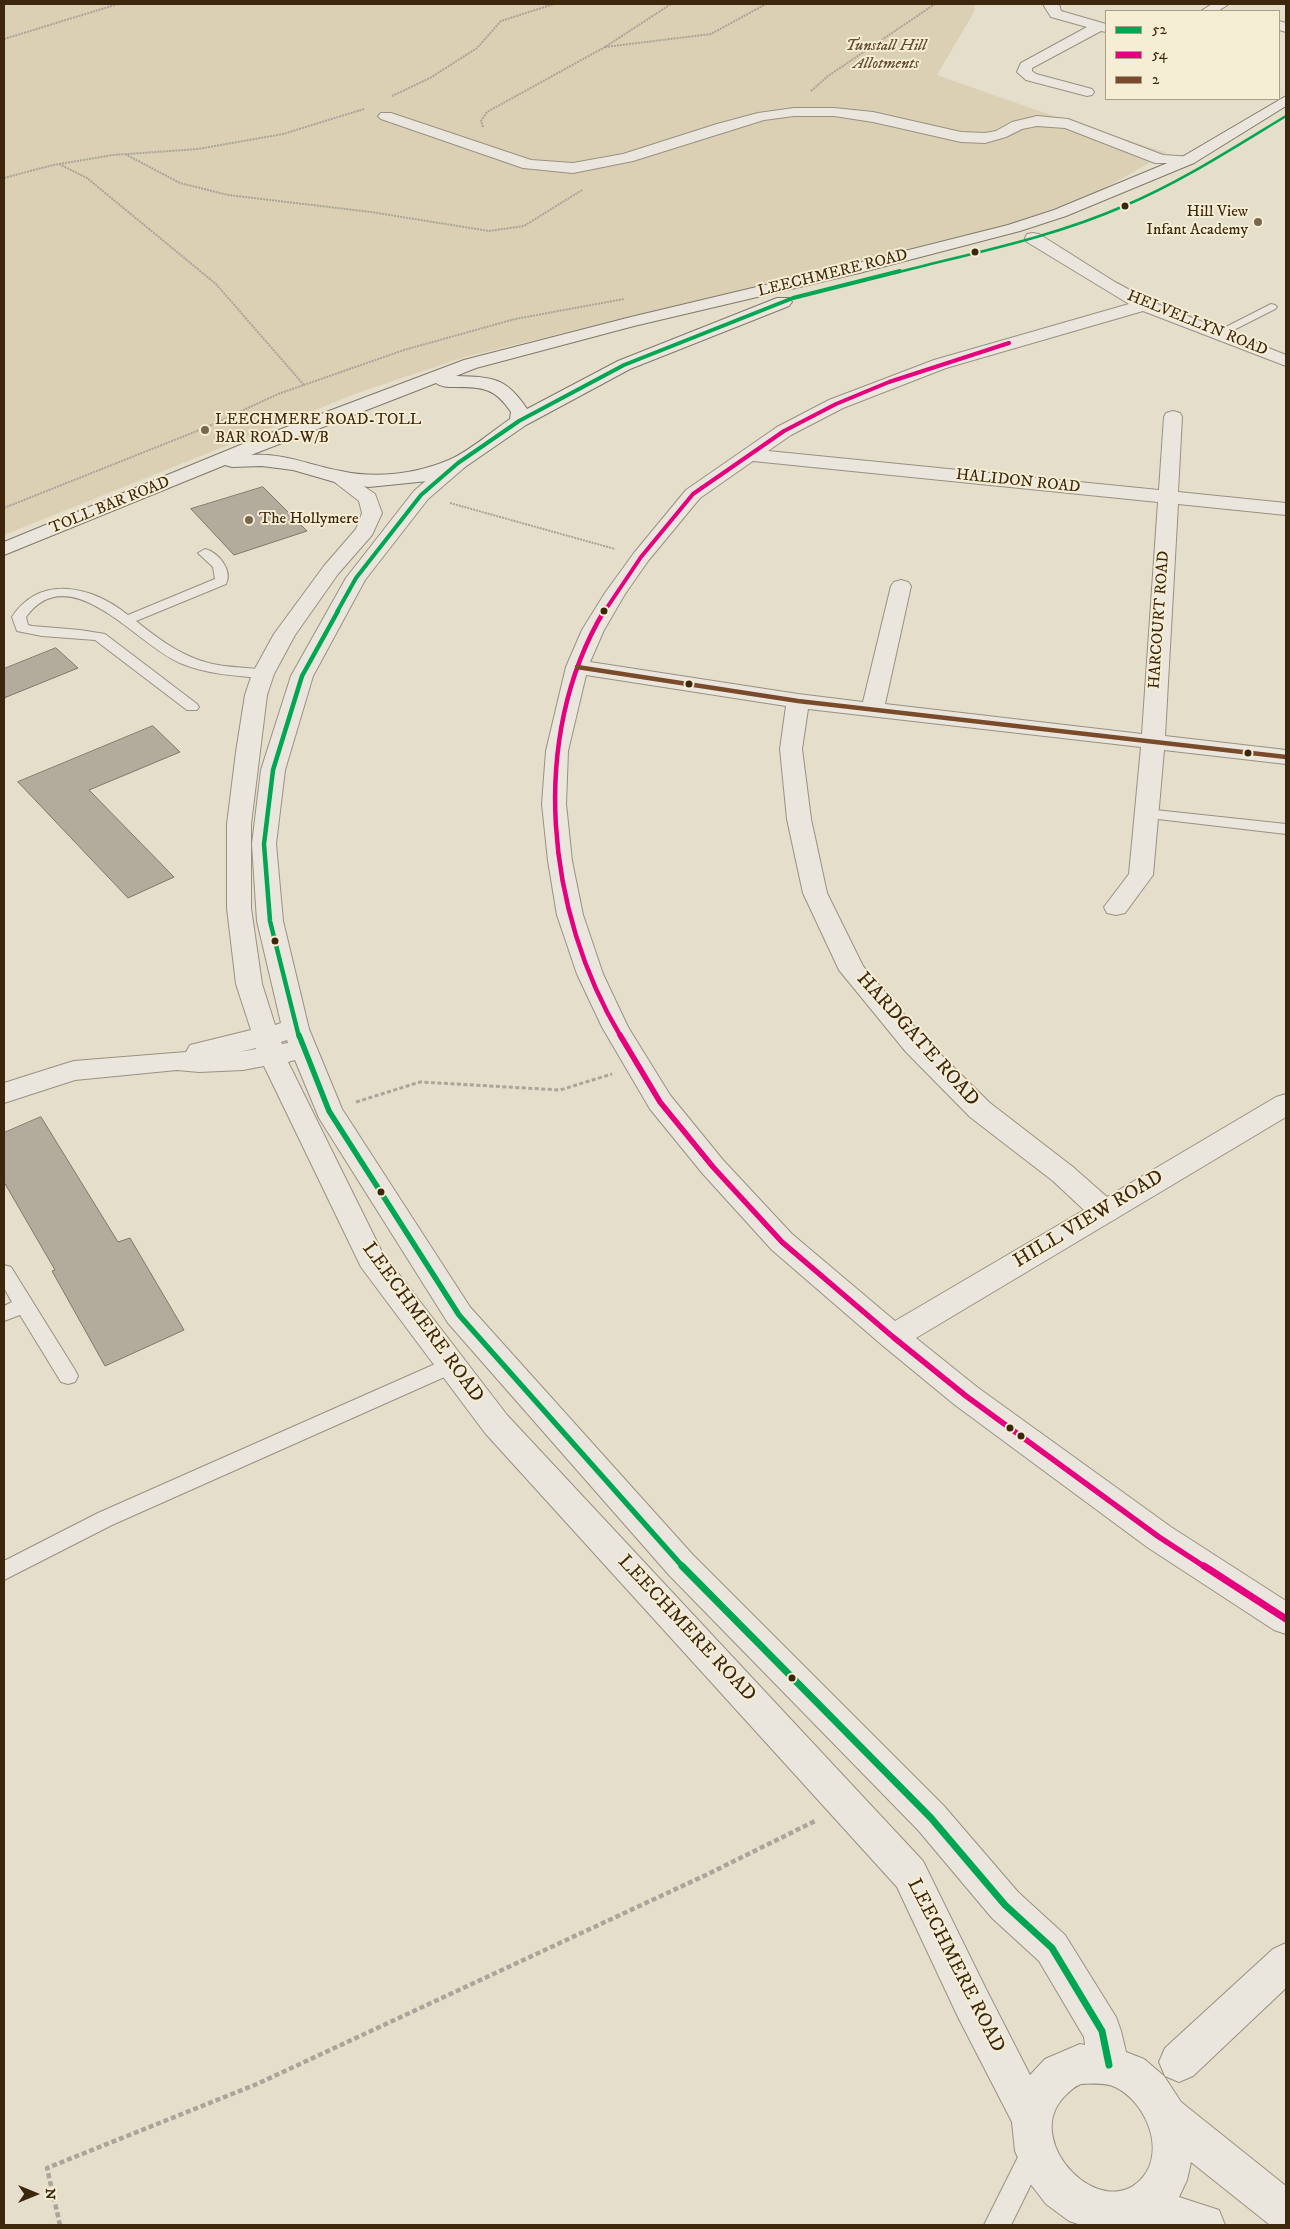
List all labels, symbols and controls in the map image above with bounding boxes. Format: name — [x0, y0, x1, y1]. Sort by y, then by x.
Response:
legend — [1105, 10, 1280, 100]
text: 52 — [1152, 20, 1167, 39]
park label: Tunstall Hill Allotments — [846, 37, 926, 75]
text: 54 — [1152, 45, 1167, 64]
text: 2 — [1152, 70, 1159, 89]
unlabelled marker — [1120, 201, 1130, 211]
place label: Hill View Infant Academy — [1146, 203, 1248, 241]
marker: Hill View Infant Academy — [1252, 216, 1264, 228]
street label: LEECHMERE ROAD — [756, 246, 910, 302]
unlabelled marker — [970, 247, 980, 257]
street label: HELVELLYN ROAD — [1124, 287, 1270, 361]
place label: LEECHMERE ROAD-TOLL BAR ROAD-W/B — [215, 411, 421, 449]
marker: LEECHMERE ROAD-TOLL BAR ROAD-W/B — [199, 424, 211, 436]
street label: HALIDON ROAD — [955, 466, 1081, 498]
street label: TOLL BAR ROAD — [47, 473, 173, 539]
place label: The Hollymere — [259, 510, 359, 530]
marker: The Hollymere — [243, 514, 255, 526]
street label: HARCOURT ROAD — [1146, 550, 1174, 690]
unlabelled marker — [599, 606, 609, 616]
unlabelled marker — [684, 679, 694, 689]
unlabelled marker — [1243, 748, 1253, 758]
unlabelled marker — [270, 936, 280, 946]
street label: HARDGATE ROAD — [850, 968, 984, 1112]
street label: HILL VIEW ROAD — [1010, 1166, 1168, 1274]
unlabelled marker — [376, 1187, 386, 1197]
street label: LEECHMERE ROAD — [356, 1238, 488, 1408]
unlabelled marker — [1005, 1423, 1015, 1433]
unlabelled marker — [1016, 1431, 1026, 1441]
street label: LEECHMERE ROAD — [612, 1551, 760, 1707]
unlabelled marker — [787, 1673, 797, 1683]
street label: LEECHMERE ROAD — [901, 1875, 1009, 2057]
north arrow — [10, 2169, 60, 2219]
text: N — [41, 2188, 59, 2200]

